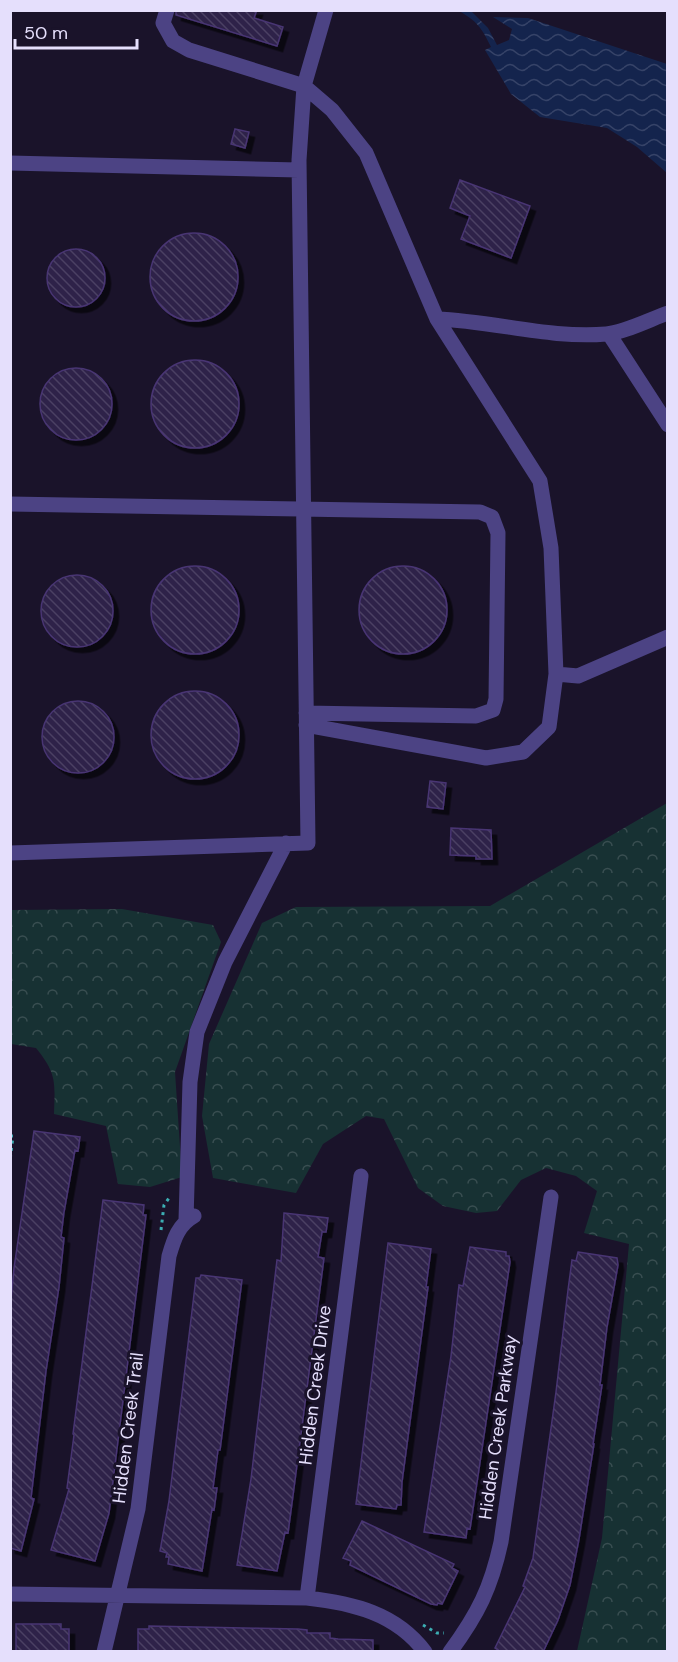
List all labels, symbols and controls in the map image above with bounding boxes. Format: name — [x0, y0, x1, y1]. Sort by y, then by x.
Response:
scale bar — [15, 12, 136, 50]
text: 50 m — [24, 21, 68, 45]
street label: Hidden Creek Drive — [293, 1304, 337, 1466]
street label: Hidden Creek Parkway — [473, 1333, 523, 1521]
street label: Hidden Creek Trail — [107, 1351, 149, 1505]

